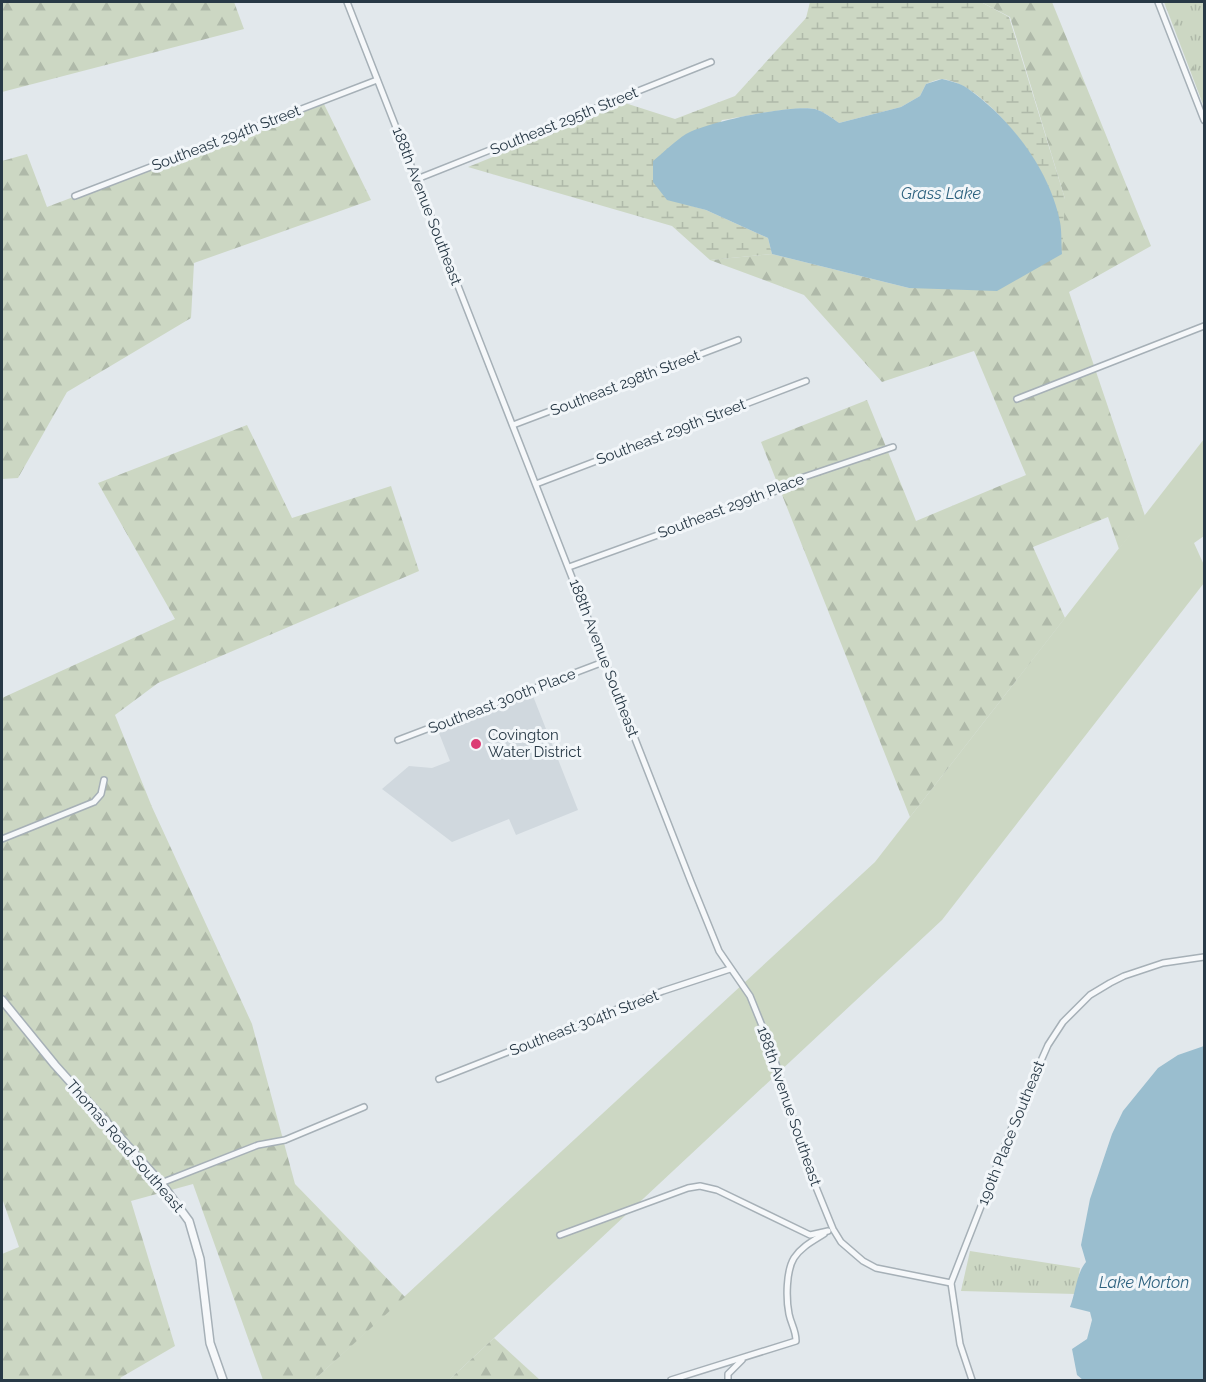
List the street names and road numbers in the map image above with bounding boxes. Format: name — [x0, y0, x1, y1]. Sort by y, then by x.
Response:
street label: Southeast 295th Street — [487, 83, 641, 159]
street label: Southeast 294th Street — [149, 101, 303, 175]
street label: 188th Avenue Southeast — [389, 124, 465, 288]
street label: Southeast 298th Street — [548, 346, 702, 420]
street label: Southeast 299th Street — [594, 395, 748, 469]
street label: Southeast 299th Place — [655, 470, 807, 542]
street label: 188th Avenue Southeast — [566, 576, 642, 740]
street label: Southeast 300th Place — [426, 665, 578, 737]
street label: Southeast 304th Street — [507, 986, 661, 1060]
street label: 188th Avenue Southeast — [753, 1024, 825, 1188]
street label: 190th Place Southeast — [974, 1058, 1048, 1208]
street label: Thomas Road Southeast — [63, 1076, 187, 1216]

